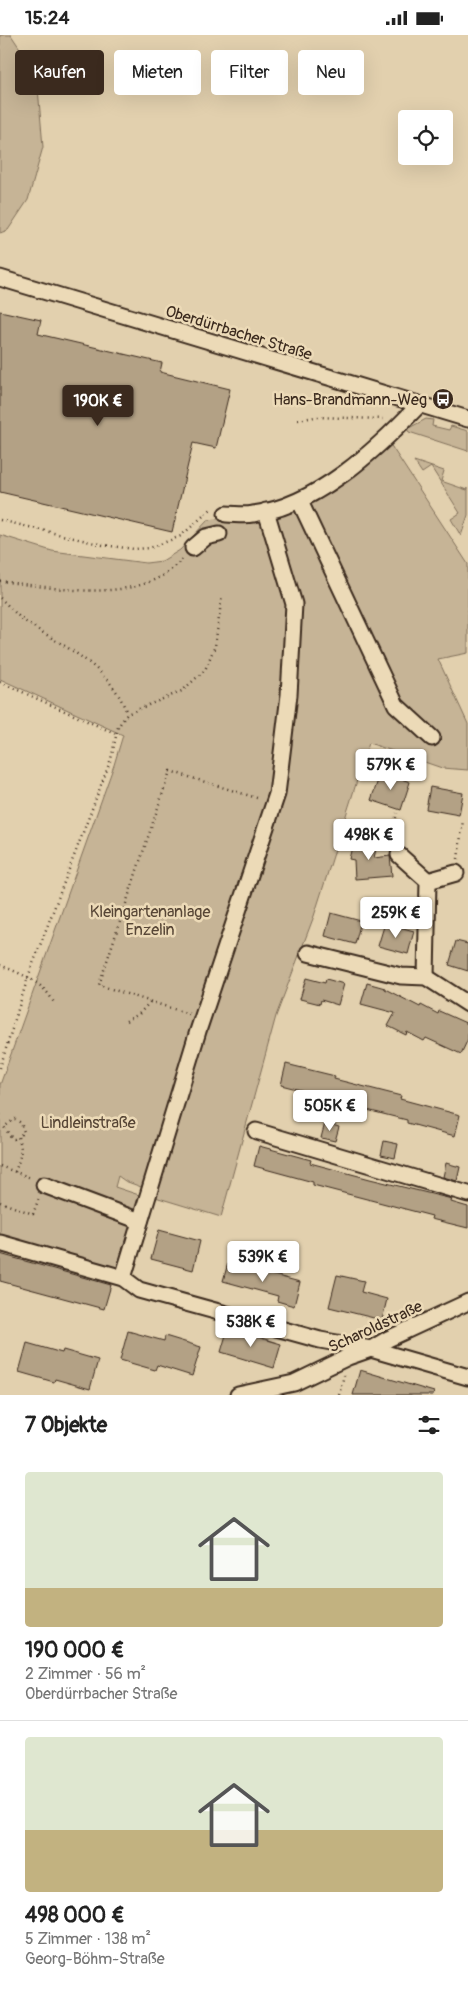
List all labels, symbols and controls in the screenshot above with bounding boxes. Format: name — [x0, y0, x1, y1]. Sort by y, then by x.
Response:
text: 15:24 — [25, 6, 69, 30]
chip: Kaufen — [15, 50, 104, 95]
chip: Mieten — [114, 50, 201, 95]
chip: Filter — [211, 50, 288, 95]
chip: Neu — [298, 50, 364, 95]
map controls — [398, 110, 453, 165]
button: locate — [398, 110, 453, 165]
street label: Oberdürrbacher Straße — [163, 301, 315, 365]
pin: 190K € — [57, 385, 139, 427]
bus stop icon: Hans-Brandmann-Weg — [431, 387, 455, 411]
place label: Hans-Brandmann-Weg — [273, 390, 427, 410]
text: 190K € — [73, 391, 123, 411]
pin: 579K € — [350, 749, 432, 791]
text: 579K € — [366, 755, 416, 775]
pin: 498K € — [328, 819, 410, 861]
text: 498K € — [344, 825, 394, 845]
pin: 259K € — [355, 897, 437, 939]
park label: Kleingartenanlage Enzelin — [90, 902, 210, 940]
text: 259K € — [371, 903, 421, 923]
pin: 505K € — [289, 1089, 371, 1132]
text: 505K € — [304, 1096, 356, 1116]
park label: Lindleinstraße — [40, 1113, 136, 1133]
pin: 539K € — [222, 1241, 304, 1283]
text: 539K € — [238, 1247, 288, 1267]
street label: Scharoldstraße — [325, 1296, 426, 1357]
pin: 538K € — [210, 1305, 292, 1348]
text: 538K € — [226, 1312, 276, 1332]
icon: filters — [415, 1411, 443, 1439]
text: 7 Objekte — [25, 1412, 107, 1439]
icon: home — [189, 1504, 279, 1594]
text: 190 000 € — [25, 1637, 124, 1664]
text: 2 Zimmer · 56 m² — [25, 1664, 146, 1684]
text: Oberdürrbacher Straße — [25, 1684, 177, 1704]
icon: home — [189, 1770, 279, 1860]
text: 498 000 € — [25, 1902, 125, 1929]
text: 5 Zimmer · 138 m² — [25, 1929, 151, 1949]
text: Georg-Böhm-Straße — [25, 1949, 165, 1969]

